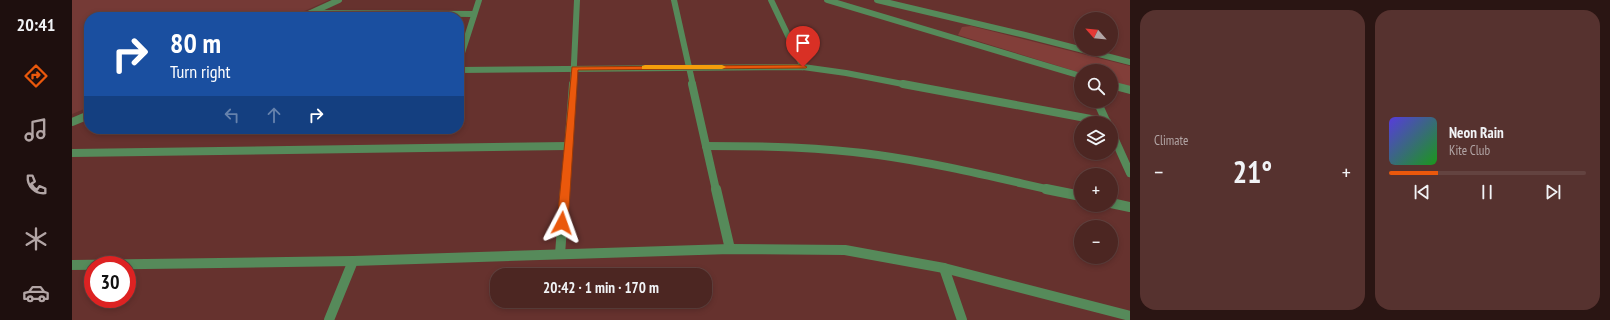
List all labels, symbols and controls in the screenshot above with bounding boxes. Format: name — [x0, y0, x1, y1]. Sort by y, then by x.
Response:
north arrow — [1074, 12, 1118, 56]
map controls — [1074, 12, 1118, 264]
text: 20:41 — [17, 13, 55, 36]
text: 80 m — [170, 24, 221, 61]
pin — [786, 26, 820, 67]
icon: right — [104, 28, 156, 80]
icon: arrive — [792, 32, 814, 54]
text: Turn right — [170, 60, 230, 83]
icon: directions — [22, 62, 50, 90]
button: search — [1074, 64, 1118, 108]
icon: left — [221, 104, 243, 126]
icon: ahead — [263, 104, 285, 126]
icon: right — [305, 104, 327, 126]
icon: music — [22, 116, 50, 144]
button: layers — [1074, 116, 1118, 160]
text: Neon Rain — [1449, 123, 1504, 142]
text: Climate — [1154, 132, 1188, 149]
text: Kite Club — [1449, 142, 1490, 159]
text: 21° — [1233, 152, 1272, 191]
text: − — [1154, 158, 1163, 186]
text: + — [1342, 158, 1351, 186]
button: + — [1074, 168, 1118, 212]
icon: phone — [22, 171, 50, 199]
icon: previous — [1411, 181, 1433, 203]
icon: pause — [1476, 181, 1498, 203]
icon: next — [1542, 181, 1564, 203]
position arrow — [541, 202, 583, 244]
button: − — [1074, 220, 1118, 264]
icon: climate — [22, 225, 50, 253]
speed limit sign: 30 — [84, 256, 136, 308]
text: 20:42 · 1 min · 170 m — [543, 278, 659, 297]
icon: car — [22, 279, 50, 307]

